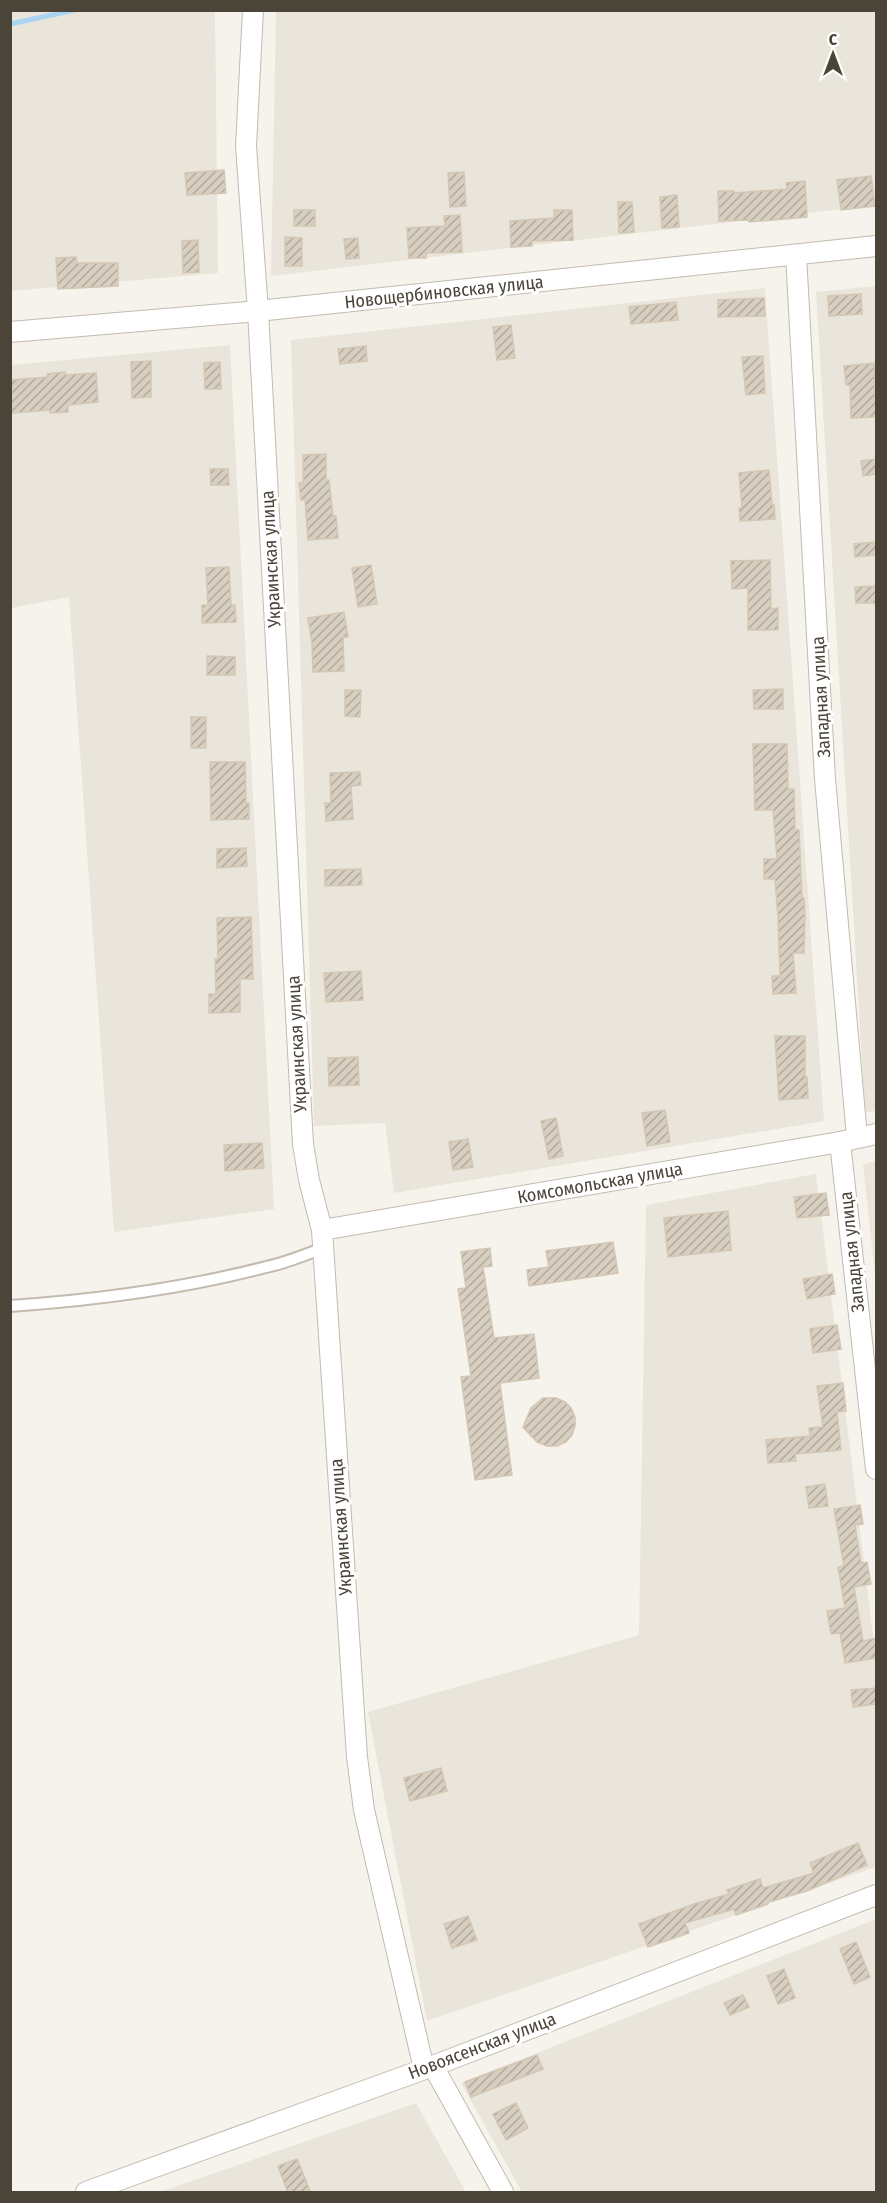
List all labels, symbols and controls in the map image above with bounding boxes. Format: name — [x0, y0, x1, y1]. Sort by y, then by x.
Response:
north arrow — [803, 24, 863, 84]
text: С — [829, 30, 838, 49]
street label: Новощербиновская улица — [343, 271, 545, 313]
street label: Украинская улица — [256, 490, 286, 629]
street label: Западная улица — [807, 636, 835, 758]
street label: Украинская улица — [282, 975, 312, 1114]
street label: Комсомольская улица — [516, 1158, 684, 1208]
street label: Западная улица — [835, 1190, 869, 1314]
street label: Украинская улица — [325, 1458, 357, 1597]
street label: Новоясенская улица — [405, 2008, 559, 2084]

